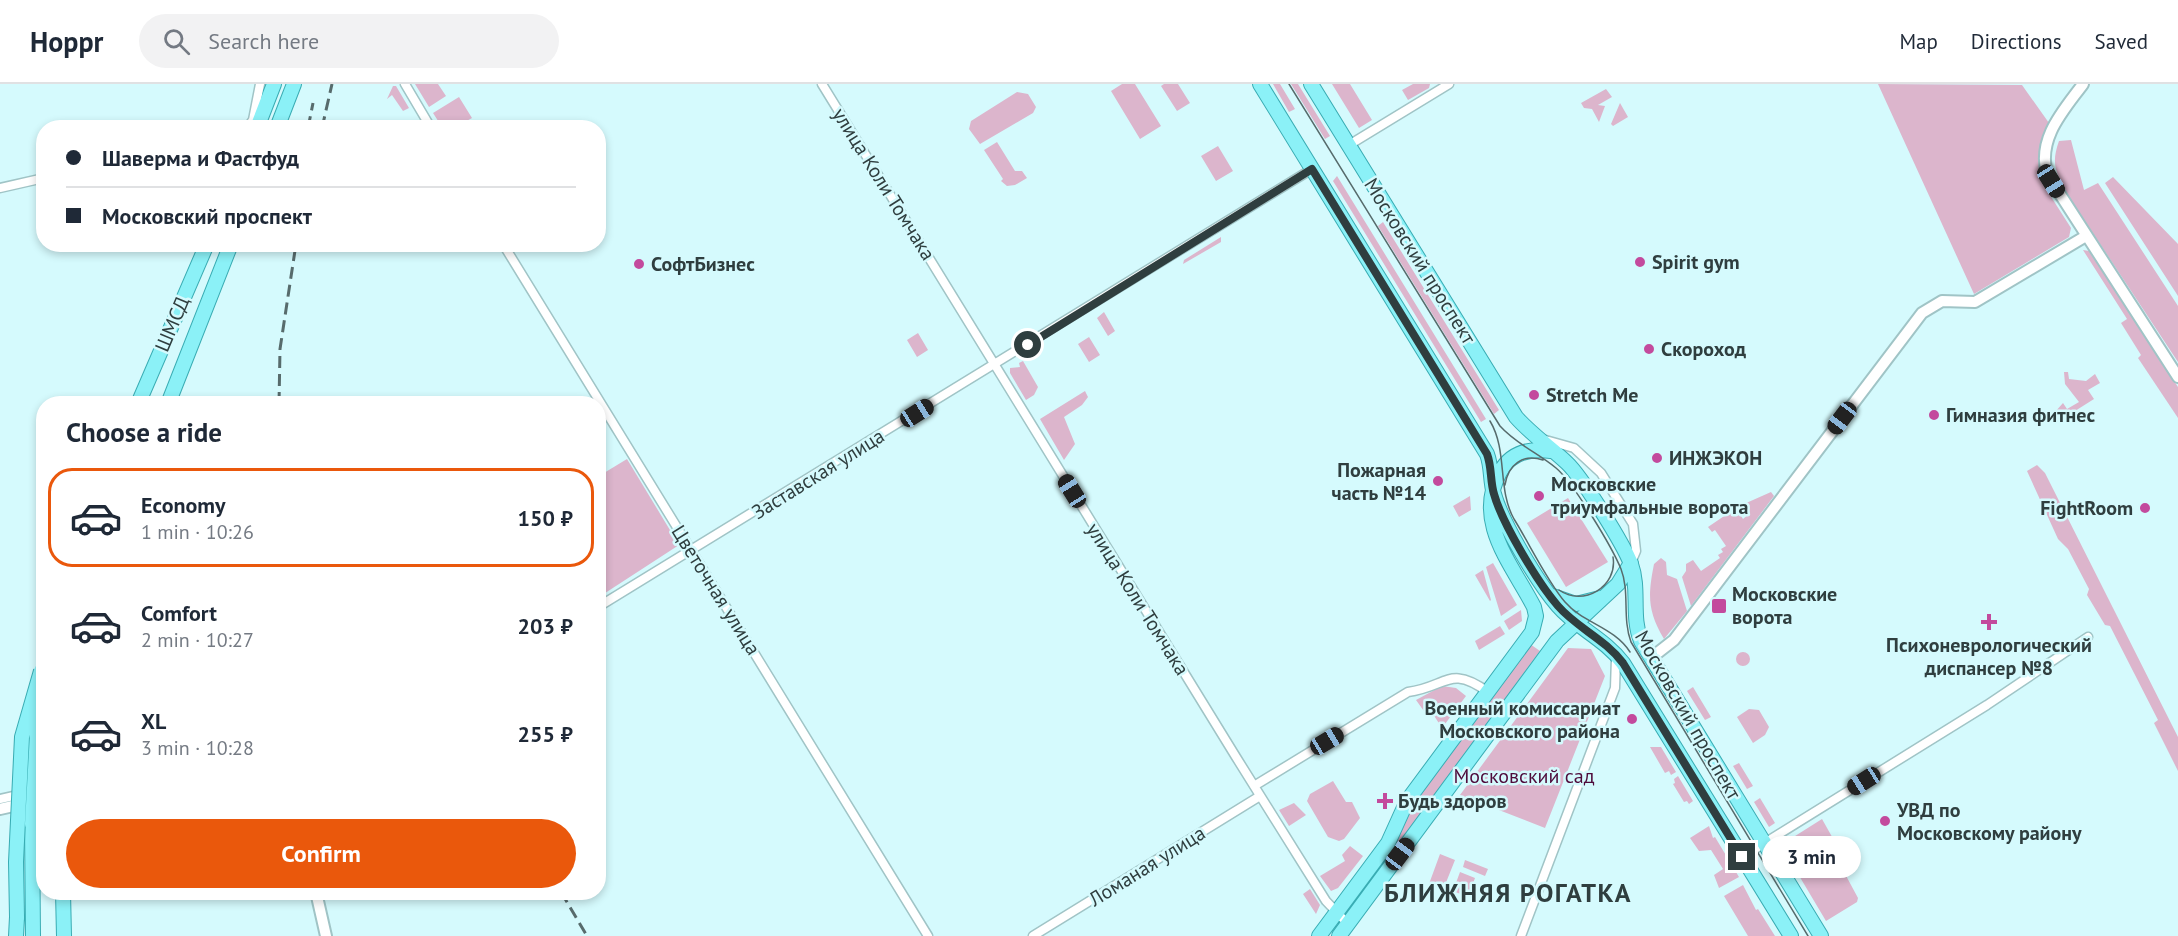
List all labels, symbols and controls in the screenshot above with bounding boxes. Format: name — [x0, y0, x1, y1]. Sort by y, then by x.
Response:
search box — [139, 14, 559, 68]
text: Hoppr — [30, 23, 103, 60]
icon: search — [160, 25, 193, 58]
text: Search here — [208, 27, 319, 55]
text: Map — [1899, 28, 1938, 55]
text: Directions — [1971, 28, 2062, 55]
text: Saved — [2095, 28, 2148, 55]
street label: улица Коли Томчака — [827, 103, 941, 265]
text: Шаверма и Фастфуд — [102, 144, 299, 172]
car — [2034, 161, 2068, 201]
street label: Московский проспект — [1358, 173, 1482, 349]
text: Московский проспект — [102, 202, 312, 230]
place label: Spirit gym — [1652, 249, 1740, 275]
place label: СофтБизнес — [651, 251, 755, 277]
marker: Spirit gym — [1633, 255, 1647, 269]
marker: СофтБизнес — [632, 257, 646, 271]
street label: ШМСД — [149, 292, 195, 356]
route start — [1014, 331, 1041, 358]
place label: Скороход — [1661, 336, 1747, 362]
marker: Скороход — [1642, 342, 1656, 356]
place label: Stretch Me — [1546, 382, 1638, 408]
marker: Stretch Me — [1527, 388, 1541, 402]
car — [897, 396, 937, 430]
car — [1824, 398, 1860, 438]
place label: Гимназия фитнес — [1946, 402, 2095, 428]
marker: Гимназия фитнес — [1927, 408, 1941, 422]
text: Choose a ride — [66, 415, 222, 449]
street label: Заставская улица — [747, 423, 889, 525]
place label: ИНЖЭКОН — [1669, 445, 1762, 471]
marker: ИНЖЭКОН — [1650, 451, 1664, 465]
place label: Пожарная часть №14 — [1332, 457, 1427, 506]
car — [1055, 471, 1089, 511]
place label: Московские триумфальные ворота — [1551, 471, 1749, 520]
marker: Пожарная часть №14 — [1431, 474, 1445, 488]
marker: Московские триумфальные ворота — [1532, 489, 1546, 503]
icon: car — [69, 491, 123, 545]
text: Economy — [141, 491, 225, 519]
place label: FightRoom — [2040, 495, 2133, 521]
marker: FightRoom — [2138, 501, 2152, 515]
text: 150 ₽ — [518, 504, 573, 532]
street label: улица Коли Томчака — [1081, 518, 1195, 680]
text: 1 min · 10:26 — [141, 519, 254, 545]
street label: Цветочная улица — [666, 520, 766, 660]
place label: Московские ворота — [1732, 581, 1837, 630]
marker: Московские ворота — [1710, 597, 1728, 615]
icon: car — [69, 599, 123, 653]
text: Comfort — [141, 599, 217, 627]
text: 203 ₽ — [518, 612, 573, 640]
marker: Психоневрологический диспансер №8 — [1980, 613, 1998, 631]
street label: Московский проспект — [1629, 626, 1747, 804]
text: 2 min · 10:27 — [141, 627, 254, 653]
place label: Психоневрологический диспансер №8 — [1886, 632, 2092, 681]
place label: Военный комиссариат Московского района — [1424, 695, 1621, 744]
icon: car — [69, 707, 123, 761]
text: XL — [141, 707, 166, 735]
marker: Военный комиссариат Московского района — [1625, 712, 1639, 726]
text: 255 ₽ — [518, 720, 573, 748]
car — [1307, 724, 1347, 758]
text: 3 min · 10:28 — [141, 735, 254, 761]
park label: Московский сад — [1453, 763, 1595, 789]
car — [1844, 764, 1884, 798]
place label: Будь здоров — [1398, 788, 1506, 814]
marker: Будь здоров — [1376, 792, 1394, 810]
place label: УВД по Московскому району — [1896, 797, 2082, 846]
marker: УВД по Московскому району — [1878, 814, 1892, 828]
button: Confirm — [66, 819, 576, 888]
street label: Ломаная улица — [1083, 820, 1210, 913]
car — [1382, 834, 1418, 874]
callout: 3 min — [1763, 836, 1862, 878]
route end — [1728, 843, 1755, 870]
text: 3 min — [1787, 844, 1836, 870]
district label: БЛИЖНЯЯ РОГАТКА — [1384, 876, 1632, 909]

